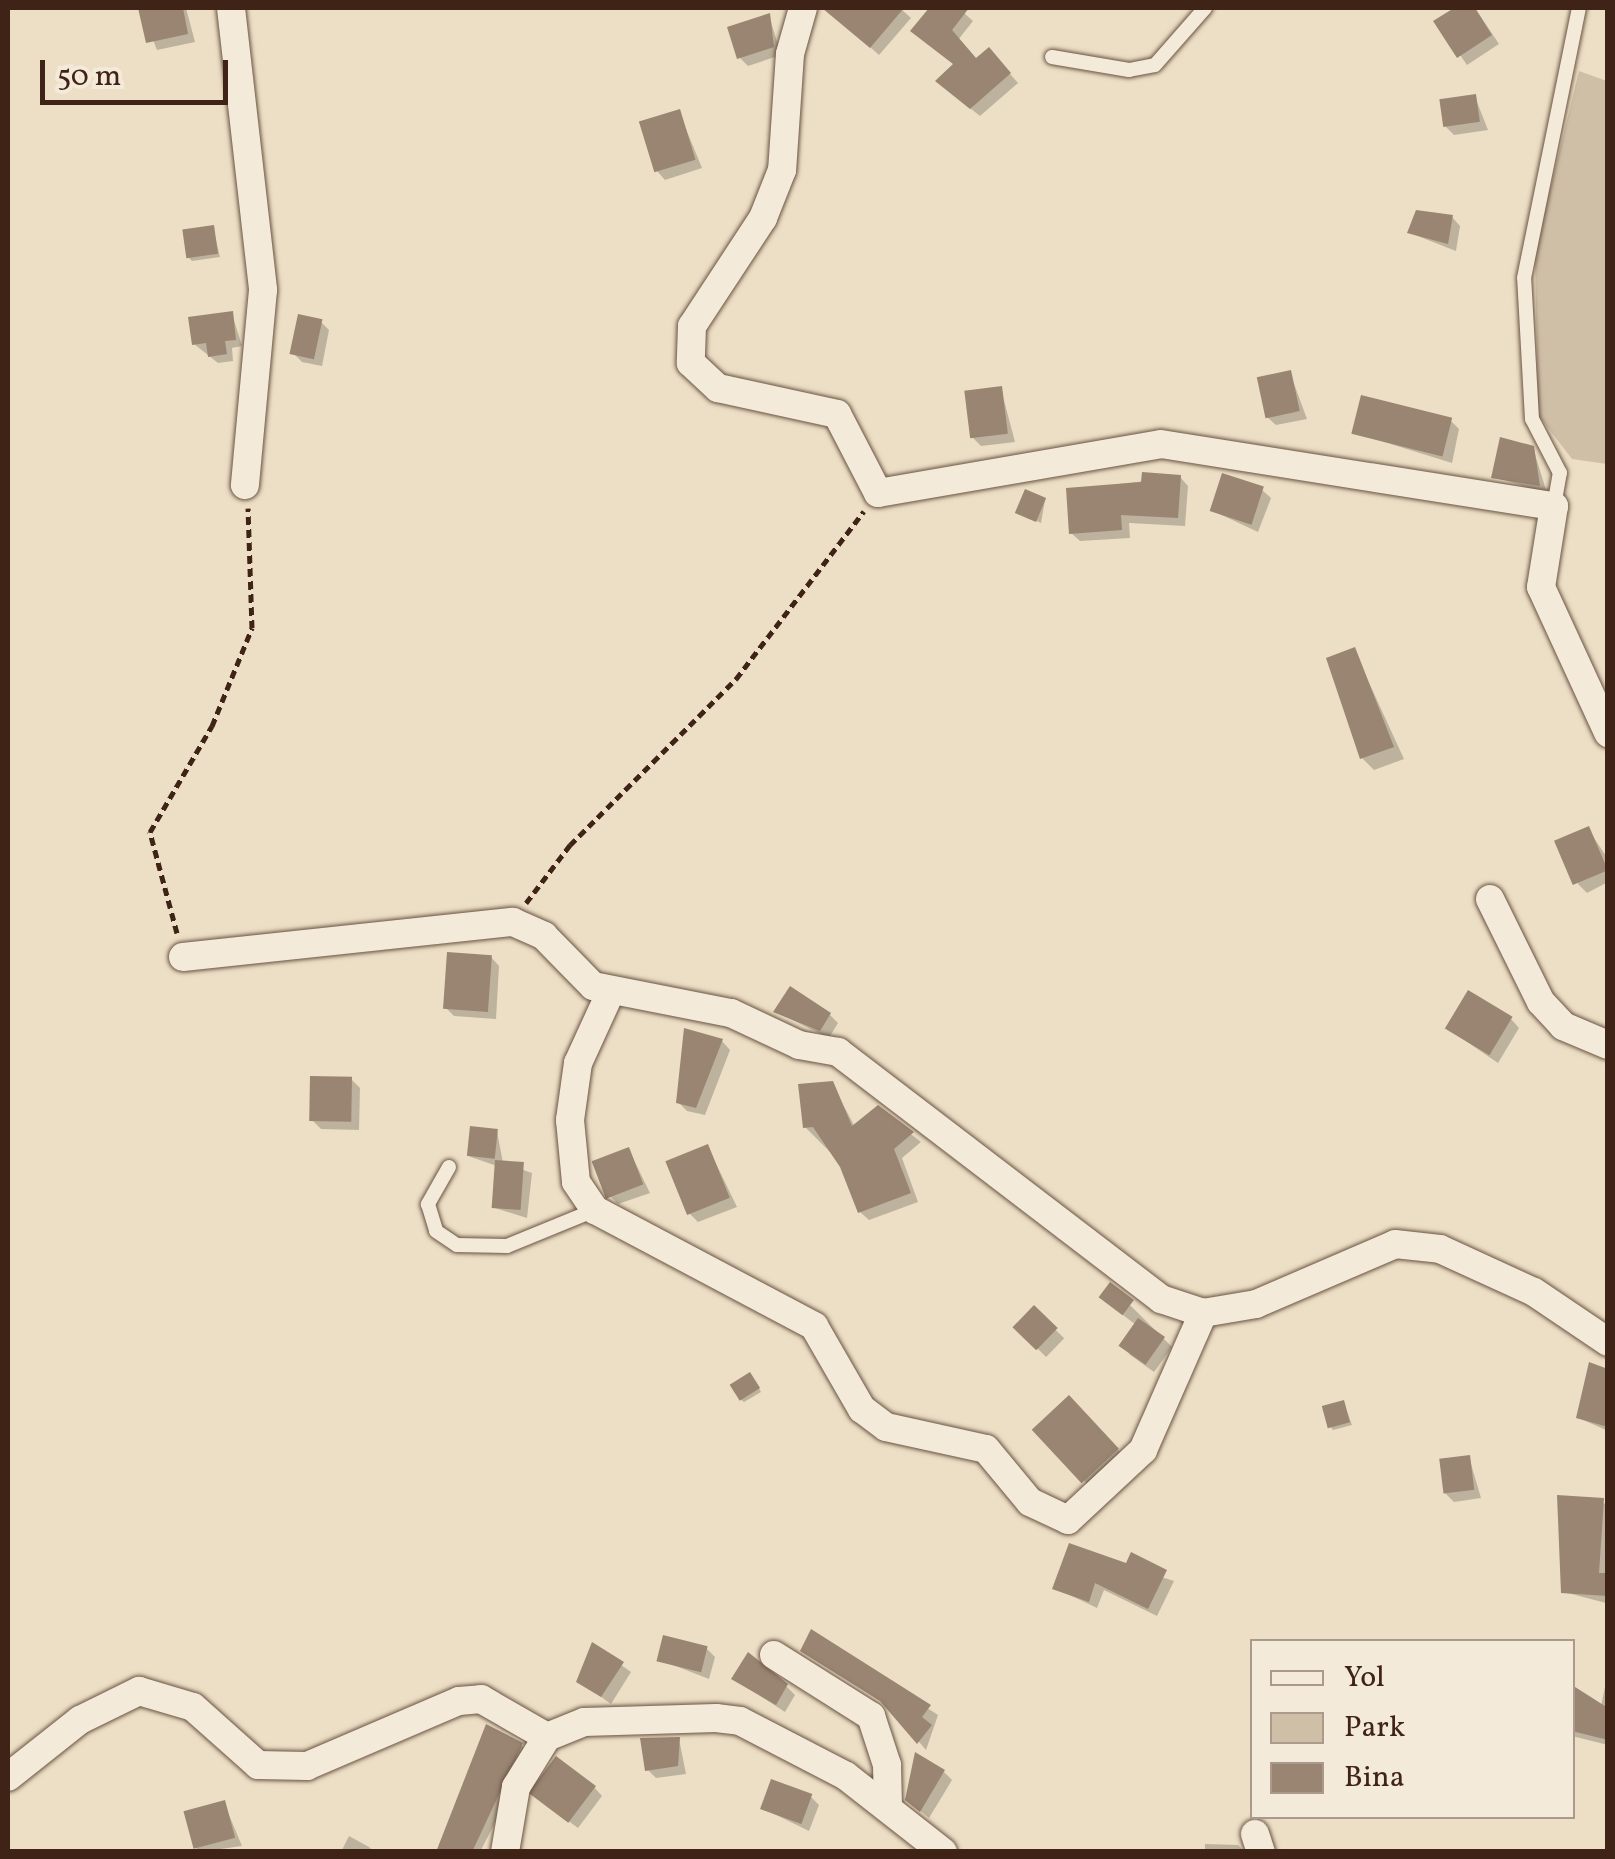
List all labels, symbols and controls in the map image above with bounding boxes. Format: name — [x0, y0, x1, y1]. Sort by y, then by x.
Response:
scale bar — [45, 40, 232, 102]
text: 50 m — [57, 56, 121, 98]
legend — [1250, 1639, 1575, 1819]
text: Yol — [1344, 1657, 1385, 1699]
text: Park — [1344, 1707, 1405, 1749]
text: Bina — [1344, 1757, 1405, 1799]

